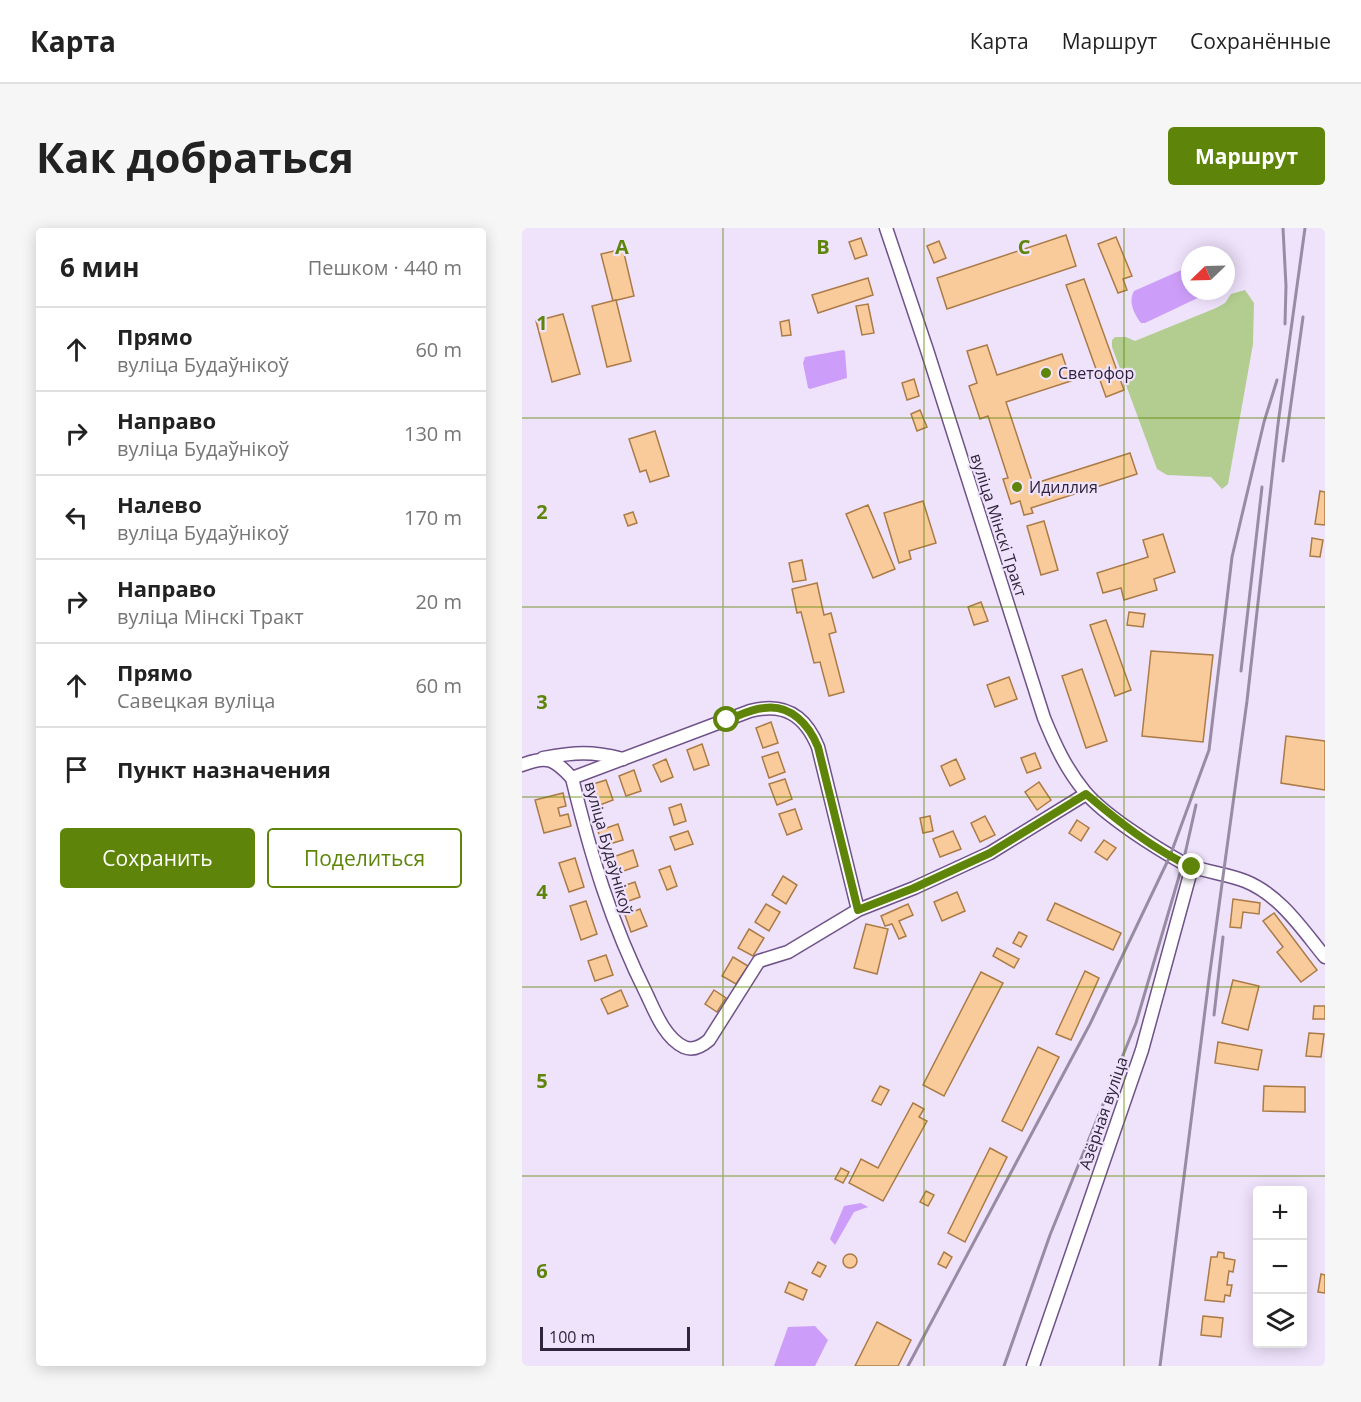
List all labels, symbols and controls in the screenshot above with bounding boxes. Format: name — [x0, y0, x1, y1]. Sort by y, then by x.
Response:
text: Карта — [30, 22, 116, 60]
text: Карта — [970, 27, 1029, 55]
text: Маршрут — [1062, 27, 1157, 55]
text: Сохранённые — [1190, 27, 1331, 55]
button: Маршрут — [1168, 127, 1325, 185]
text: Как добраться — [36, 128, 354, 185]
text: A — [615, 233, 629, 260]
text: B — [816, 233, 830, 260]
text: C — [1018, 233, 1031, 260]
north arrow — [1181, 246, 1235, 300]
text: 6 мин — [60, 249, 140, 285]
text: Пешком · 440 m — [308, 254, 462, 281]
text: 1 — [536, 309, 548, 336]
text: Прямо — [117, 321, 193, 351]
icon: ahead — [60, 333, 93, 366]
text: 60 m — [415, 336, 462, 363]
text: вуліца Будаўнікоў — [117, 351, 289, 378]
place label: Светофор — [1058, 362, 1134, 384]
marker: Светофор — [1039, 366, 1053, 380]
text: Направо — [117, 405, 216, 435]
icon: right — [60, 417, 93, 450]
text: 130 m — [404, 420, 462, 447]
text: вуліца Будаўнікоў — [117, 435, 289, 462]
street label: вуліца Мінскі Тракт — [965, 451, 1033, 600]
place label: Идиллия — [1029, 476, 1098, 498]
marker: Идиллия — [1010, 480, 1024, 494]
text: Налево — [117, 489, 202, 519]
text: 2 — [536, 498, 548, 525]
icon: left — [60, 501, 93, 534]
text: 170 m — [404, 504, 462, 531]
text: вуліца Будаўнікоў — [117, 519, 289, 546]
text: Направо — [117, 573, 216, 603]
icon: right — [60, 585, 93, 618]
text: 20 m — [415, 588, 462, 615]
text: вуліца Мінскі Тракт — [117, 603, 304, 630]
text: Прямо — [117, 657, 193, 687]
icon: ahead — [60, 669, 93, 702]
text: 60 m — [415, 672, 462, 699]
text: Савецкая вуліца — [117, 687, 275, 714]
text: 3 — [536, 688, 548, 715]
route start — [713, 706, 739, 732]
icon: arrive — [60, 753, 93, 786]
text: Пункт назначения — [117, 754, 331, 784]
street label: вуліца Будаўнікоў — [579, 779, 639, 918]
button: Сохранить — [60, 828, 255, 888]
button: Поделиться — [267, 828, 462, 888]
route end — [1178, 853, 1204, 879]
text: 4 — [536, 878, 548, 905]
street label: Азёрная вуліца — [1073, 1054, 1133, 1172]
text: 5 — [536, 1067, 548, 1094]
map controls — [1253, 1186, 1307, 1348]
button: + — [1253, 1186, 1307, 1240]
button: − — [1253, 1240, 1307, 1294]
text: 6 — [536, 1257, 548, 1284]
button: layers — [1253, 1294, 1307, 1348]
scale bar — [540, 1324, 690, 1352]
text: 100 m — [549, 1326, 595, 1348]

